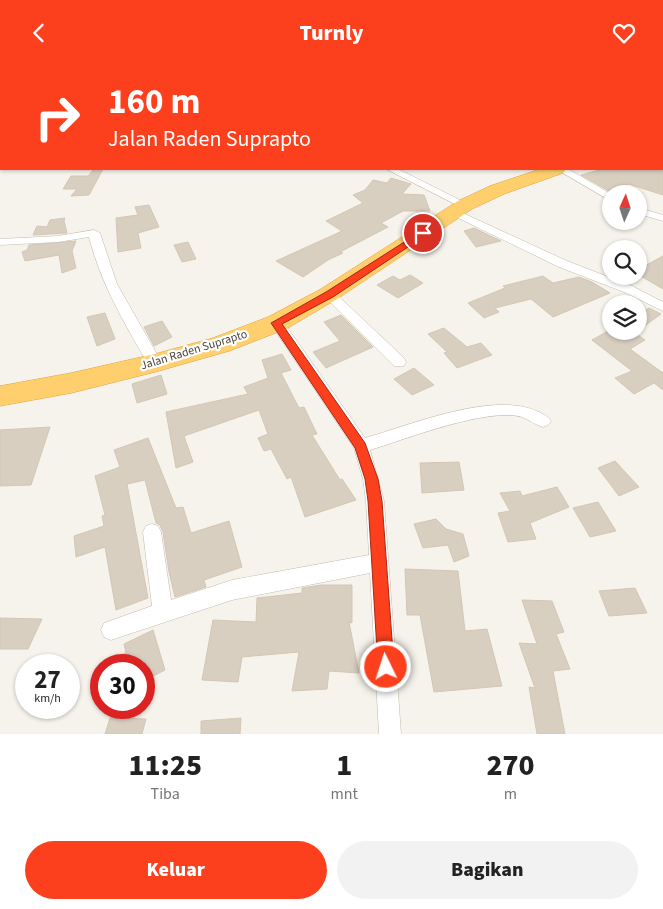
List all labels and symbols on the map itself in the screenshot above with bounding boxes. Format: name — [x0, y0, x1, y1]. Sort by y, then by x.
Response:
north arrow — [602, 185, 648, 230]
pin — [402, 212, 444, 254]
street label: Jalan Raden Suprapto — [139, 326, 249, 374]
position arrow — [359, 640, 411, 692]
speed limit sign: 30 — [90, 654, 155, 719]

